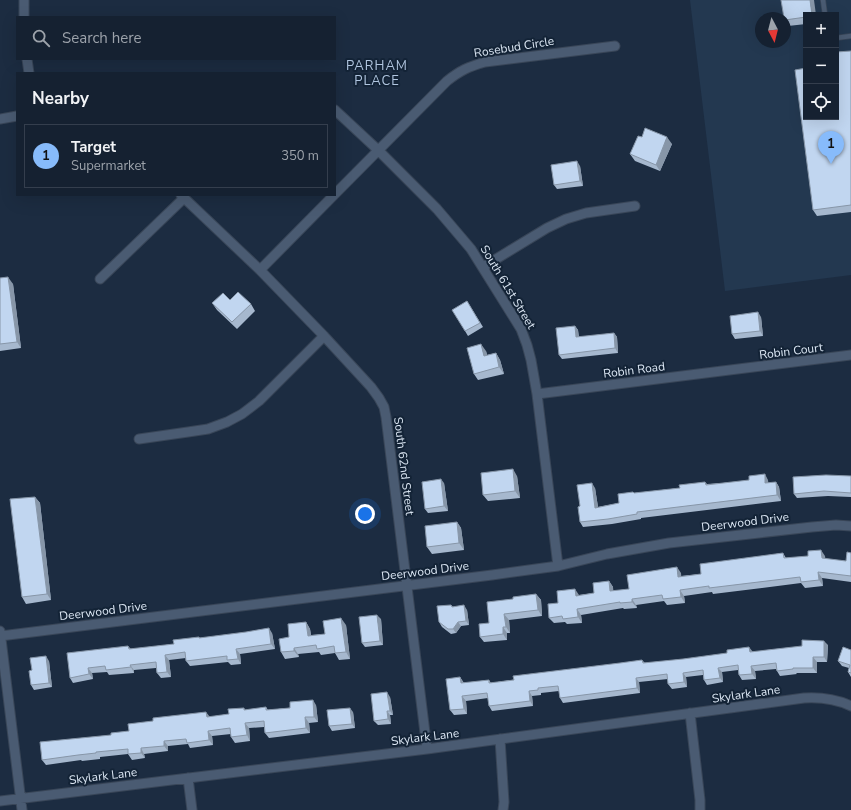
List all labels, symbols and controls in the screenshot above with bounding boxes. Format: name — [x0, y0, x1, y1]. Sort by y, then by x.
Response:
north arrow — [755, 12, 791, 48]
map controls — [803, 12, 839, 120]
button: + — [803, 12, 839, 48]
search box — [16, 16, 336, 60]
icon: search — [30, 27, 52, 49]
text: Search here — [62, 28, 142, 48]
street label: Rosebud Circle — [473, 33, 555, 61]
button: − — [803, 48, 839, 84]
district label: PARHAM PLACE — [346, 57, 408, 90]
button: locate — [803, 84, 839, 120]
text: Nearby — [32, 87, 89, 110]
pin: 1 — [818, 131, 844, 164]
text: Target — [71, 137, 116, 157]
text: 1 — [42, 147, 50, 165]
text: 350 m — [281, 147, 319, 165]
text: Supermarket — [71, 157, 146, 175]
street label: South 61st Street — [477, 242, 540, 333]
street label: Robin Court — [758, 339, 825, 363]
street label: Robin Road — [602, 358, 666, 382]
street label: South 62nd Street — [390, 416, 418, 517]
your location — [355, 504, 375, 524]
street label: Deerwood Drive — [700, 509, 790, 535]
street label: Deerwood Drive — [380, 558, 470, 584]
street label: Deerwood Drive — [58, 598, 148, 624]
street label: Skylark Lane — [711, 681, 781, 707]
street label: Skylark Lane — [390, 725, 460, 749]
street label: Skylark Lane — [68, 764, 138, 788]

